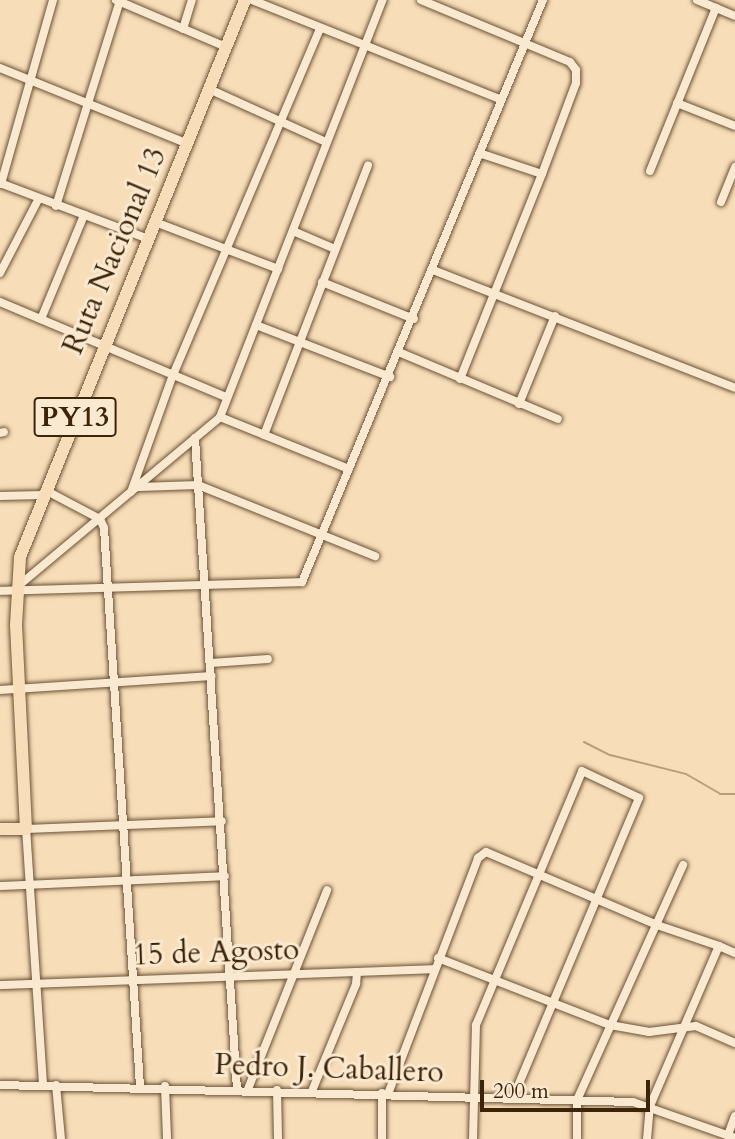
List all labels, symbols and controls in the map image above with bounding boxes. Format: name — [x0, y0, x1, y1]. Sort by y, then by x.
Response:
street label: Ruta Nacional 13 — [55, 142, 175, 360]
road number: PY13 — [33, 392, 117, 442]
street label: 15 de Agosto — [132, 932, 300, 974]
street label: Pedro J. Caballero — [214, 1047, 444, 1091]
scale bar — [483, 1066, 653, 1110]
text: 200 m — [493, 1077, 549, 1106]

